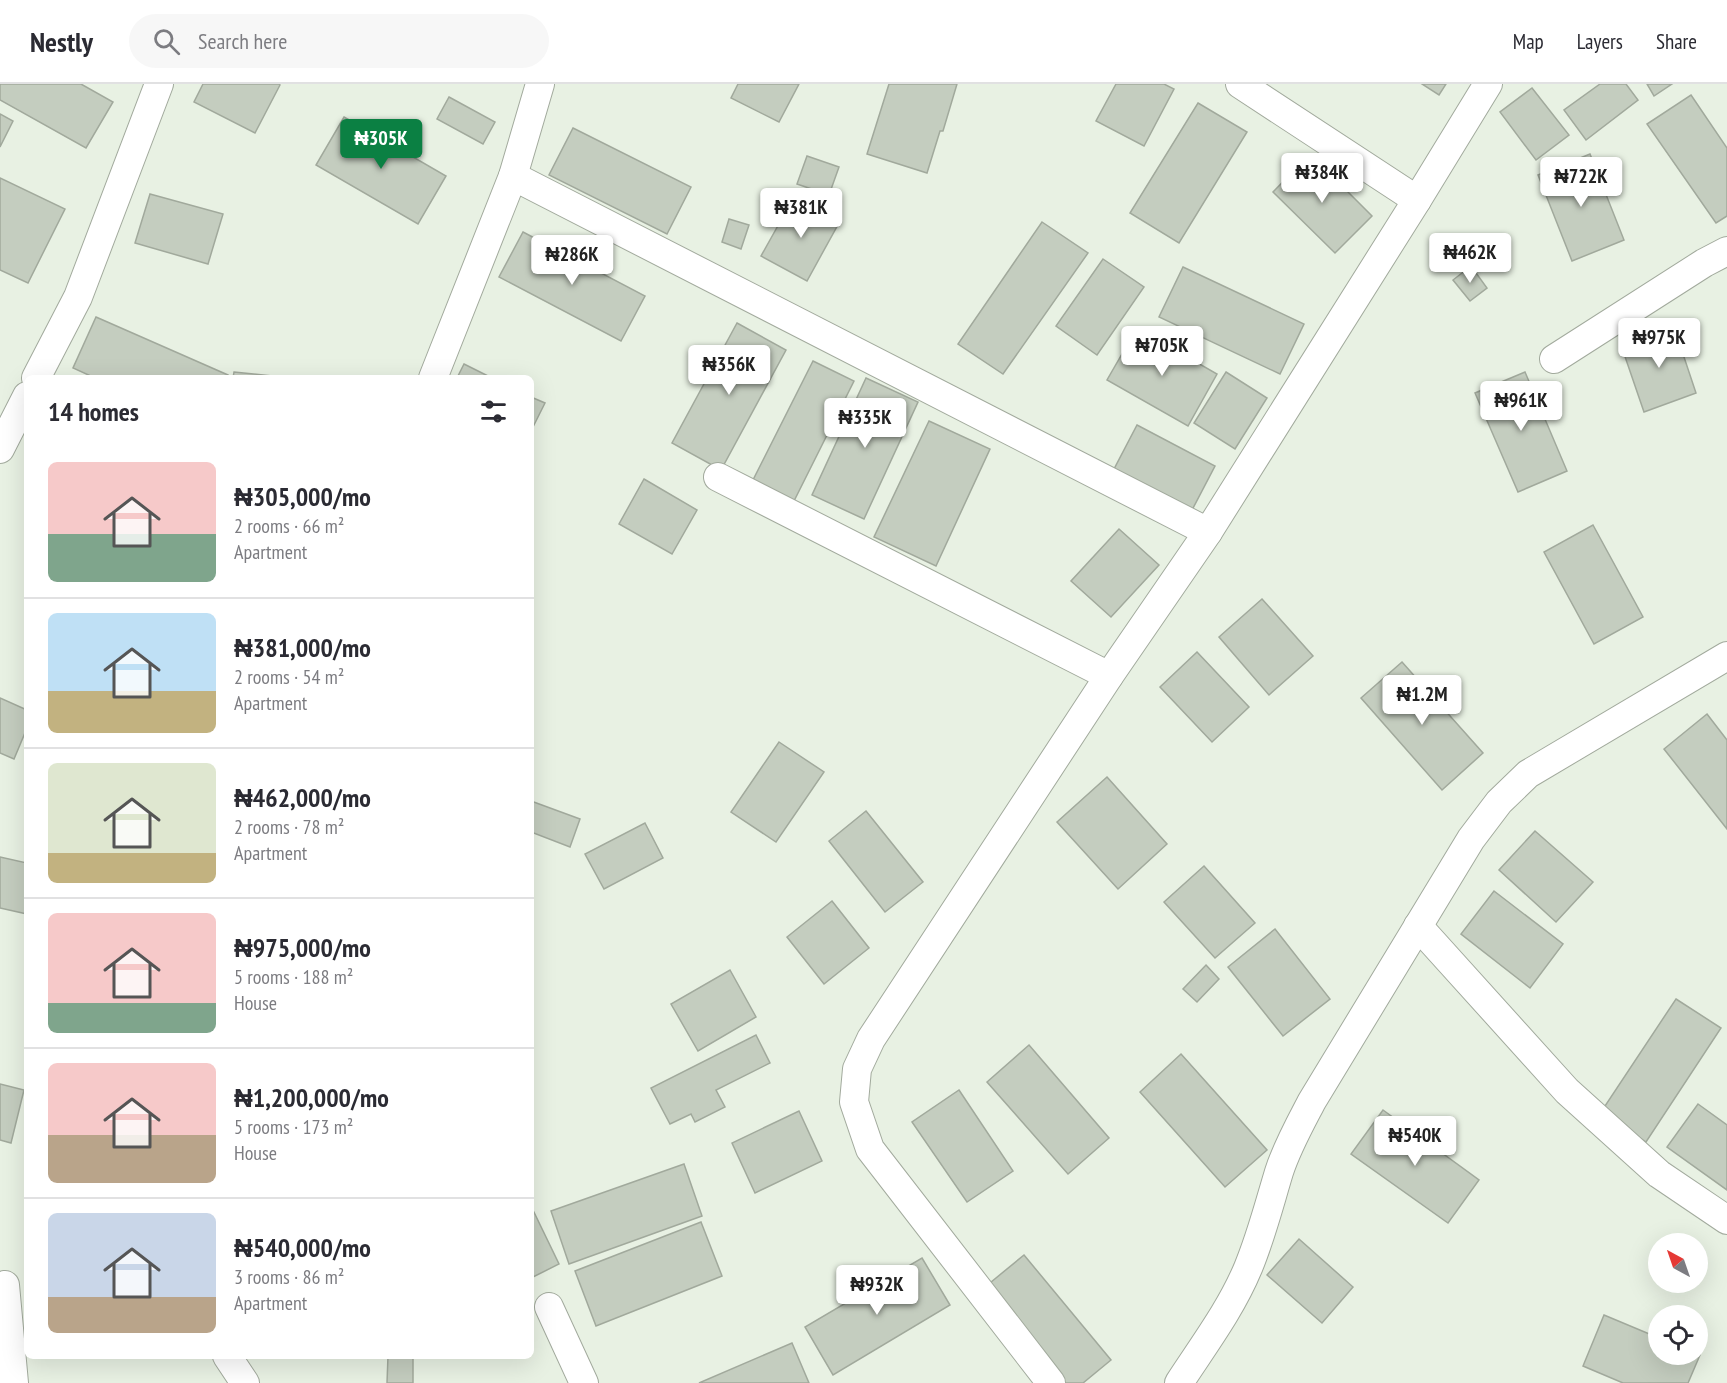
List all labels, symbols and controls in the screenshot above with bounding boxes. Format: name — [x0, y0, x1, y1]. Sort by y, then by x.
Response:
search box — [129, 14, 549, 68]
text: Nestly — [30, 23, 93, 60]
icon: search — [150, 25, 183, 58]
text: Search here — [198, 27, 287, 55]
text: Map — [1513, 28, 1544, 55]
text: Layers — [1577, 28, 1623, 55]
text: Share — [1656, 28, 1697, 55]
pin: ₦305K — [339, 119, 423, 170]
text: ₦305K — [354, 125, 408, 151]
pin: ₦384K — [1280, 153, 1364, 204]
pin: ₦722K — [1539, 157, 1623, 208]
text: ₦384K — [1295, 159, 1349, 185]
text: ₦722K — [1554, 163, 1608, 189]
pin: ₦381K — [759, 188, 843, 239]
text: ₦381K — [774, 194, 828, 220]
pin: ₦462K — [1428, 233, 1512, 284]
pin: ₦286K — [530, 235, 614, 286]
text: ₦462K — [1443, 239, 1497, 265]
text: ₦286K — [545, 241, 599, 267]
pin: ₦975K — [1617, 318, 1701, 369]
text: ₦975K — [1632, 324, 1686, 350]
pin: ₦705K — [1120, 326, 1204, 377]
text: ₦705K — [1135, 332, 1189, 358]
pin: ₦356K — [687, 345, 771, 396]
text: ₦356K — [702, 351, 756, 377]
pin: ₦961K — [1479, 381, 1563, 432]
text: ₦961K — [1494, 387, 1548, 413]
text: 14 homes — [48, 395, 139, 428]
icon: filters — [477, 395, 510, 428]
pin: ₦335K — [823, 398, 907, 449]
text: ₦335K — [838, 404, 892, 430]
text: ₦305,000/mo — [234, 480, 371, 513]
icon: home — [96, 486, 168, 558]
text: 2 rooms · 66 m² — [234, 513, 344, 539]
text: Apartment — [234, 539, 307, 565]
text: ₦381,000/mo — [234, 631, 371, 664]
icon: home — [96, 637, 168, 709]
text: 2 rooms · 54 m² — [234, 664, 344, 690]
pin: ₦1.2M — [1380, 675, 1464, 726]
text: ₦1.2M — [1396, 681, 1448, 707]
text: Apartment — [234, 690, 307, 716]
text: ₦462,000/mo — [234, 781, 371, 814]
icon: home — [96, 787, 168, 859]
text: 2 rooms · 78 m² — [234, 814, 344, 840]
text: Apartment — [234, 840, 307, 866]
text: ₦975,000/mo — [234, 931, 371, 964]
icon: home — [96, 937, 168, 1009]
text: 5 rooms · 188 m² — [234, 964, 353, 990]
text: House — [234, 990, 277, 1016]
text: ₦1,200,000/mo — [234, 1081, 389, 1114]
icon: home — [96, 1087, 168, 1159]
text: 5 rooms · 173 m² — [234, 1114, 353, 1140]
pin: ₦540K — [1373, 1116, 1457, 1167]
text: ₦540K — [1388, 1122, 1442, 1148]
text: House — [234, 1140, 277, 1166]
text: ₦540,000/mo — [234, 1231, 371, 1264]
north arrow — [1648, 1233, 1708, 1293]
map controls — [1648, 1233, 1708, 1365]
icon: home — [96, 1237, 168, 1309]
text: 3 rooms · 86 m² — [234, 1264, 344, 1290]
pin: ₦932K — [835, 1265, 919, 1316]
text: ₦932K — [850, 1271, 904, 1297]
text: Apartment — [234, 1290, 307, 1316]
button: locate — [1648, 1305, 1708, 1365]

